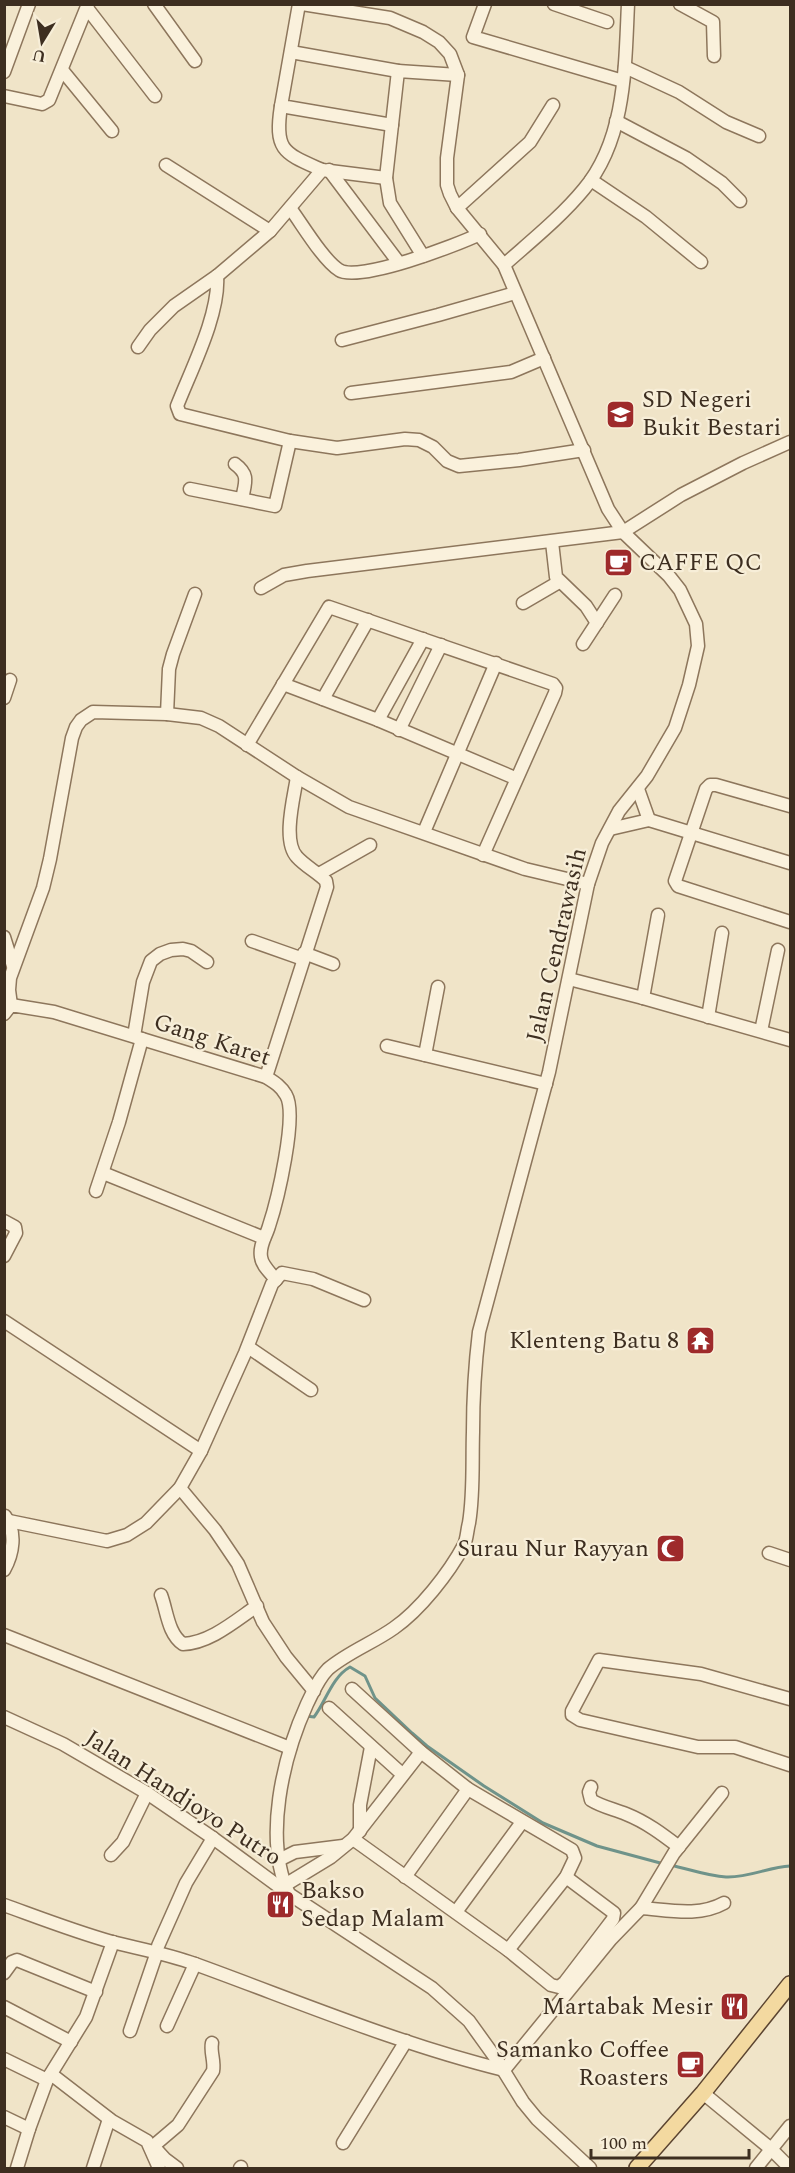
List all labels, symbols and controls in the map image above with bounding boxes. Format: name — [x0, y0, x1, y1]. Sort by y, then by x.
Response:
north arrow — [12, 12, 72, 72]
text: U — [30, 43, 48, 69]
place label: SD Negeri Bukit Bestari — [642, 382, 781, 446]
school or university icon: SD Negeri Bukit Bestari — [605, 398, 637, 430]
place label: CAFFE QC — [639, 545, 762, 581]
cafe icon: CAFFE QC — [602, 547, 634, 579]
street label: Jalan Cendrawasih — [517, 844, 597, 1046]
street label: Gang Karet — [149, 1004, 275, 1076]
place label: Klenteng Batu 8 — [509, 1323, 679, 1359]
temple icon: Klenteng Batu 8 — [684, 1325, 716, 1357]
place label: Surau Nur Rayyan — [457, 1531, 649, 1567]
mosque icon: Surau Nur Rayyan — [654, 1533, 686, 1565]
street label: Jalan Handjoyo Putro — [77, 1721, 289, 1875]
place label: Bakso Sedap Malam — [301, 1873, 445, 1937]
restaurant icon: Bakso Sedap Malam — [264, 1889, 296, 1921]
place label: Martabak Mesir — [542, 1989, 713, 2025]
restaurant icon: Martabak Mesir — [718, 1991, 750, 2023]
place label: Samanko Coffee Roasters — [496, 2032, 669, 2096]
cafe icon: Samanko Coffee Roasters — [674, 2048, 706, 2080]
scale bar — [591, 2122, 748, 2160]
text: 100 m — [600, 2130, 647, 2157]

